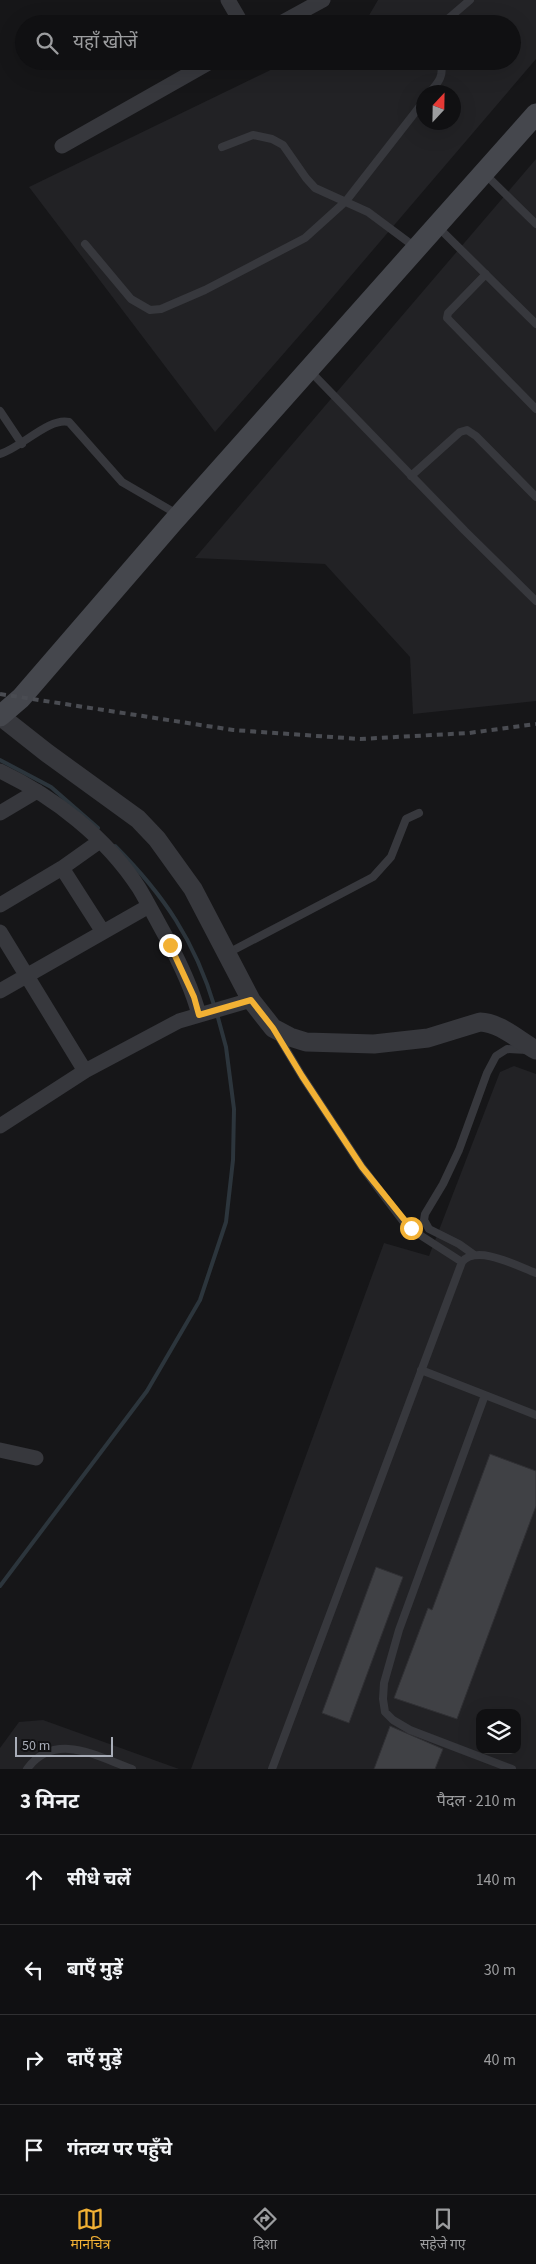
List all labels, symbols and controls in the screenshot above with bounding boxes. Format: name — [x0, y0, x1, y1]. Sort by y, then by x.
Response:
search box — [15, 15, 521, 70]
icon: search — [33, 29, 61, 57]
text: यहाँ खोजें — [73, 29, 137, 56]
north arrow — [416, 85, 461, 130]
route end — [159, 934, 182, 957]
route start — [400, 1217, 423, 1240]
map controls — [476, 1709, 521, 1754]
button: layers — [476, 1709, 521, 1754]
scale bar — [15, 1734, 112, 1757]
text: 50 m — [22, 1736, 50, 1756]
text: 3 मिनट — [20, 1786, 79, 1816]
text: पैदल · 210 m — [437, 1790, 516, 1812]
icon: ahead — [20, 1866, 48, 1894]
text: सीधे चलें — [67, 1866, 131, 1893]
text: 140 m — [476, 1869, 516, 1891]
icon: left — [20, 1956, 48, 1984]
text: बाएँ मुड़ें — [67, 1956, 123, 1983]
text: 30 m — [484, 1959, 516, 1981]
icon: right — [20, 2046, 48, 2074]
text: दाएँ मुड़ें — [67, 2046, 122, 2073]
text: 40 m — [484, 2049, 516, 2071]
icon: arrive — [20, 2136, 48, 2164]
text: गंतव्य पर पहुँचे — [67, 2136, 172, 2163]
tab: मानचित्र — [70, 2205, 110, 2255]
tab: दिशा — [251, 2205, 279, 2255]
tab: सहेजे गए — [420, 2205, 466, 2255]

